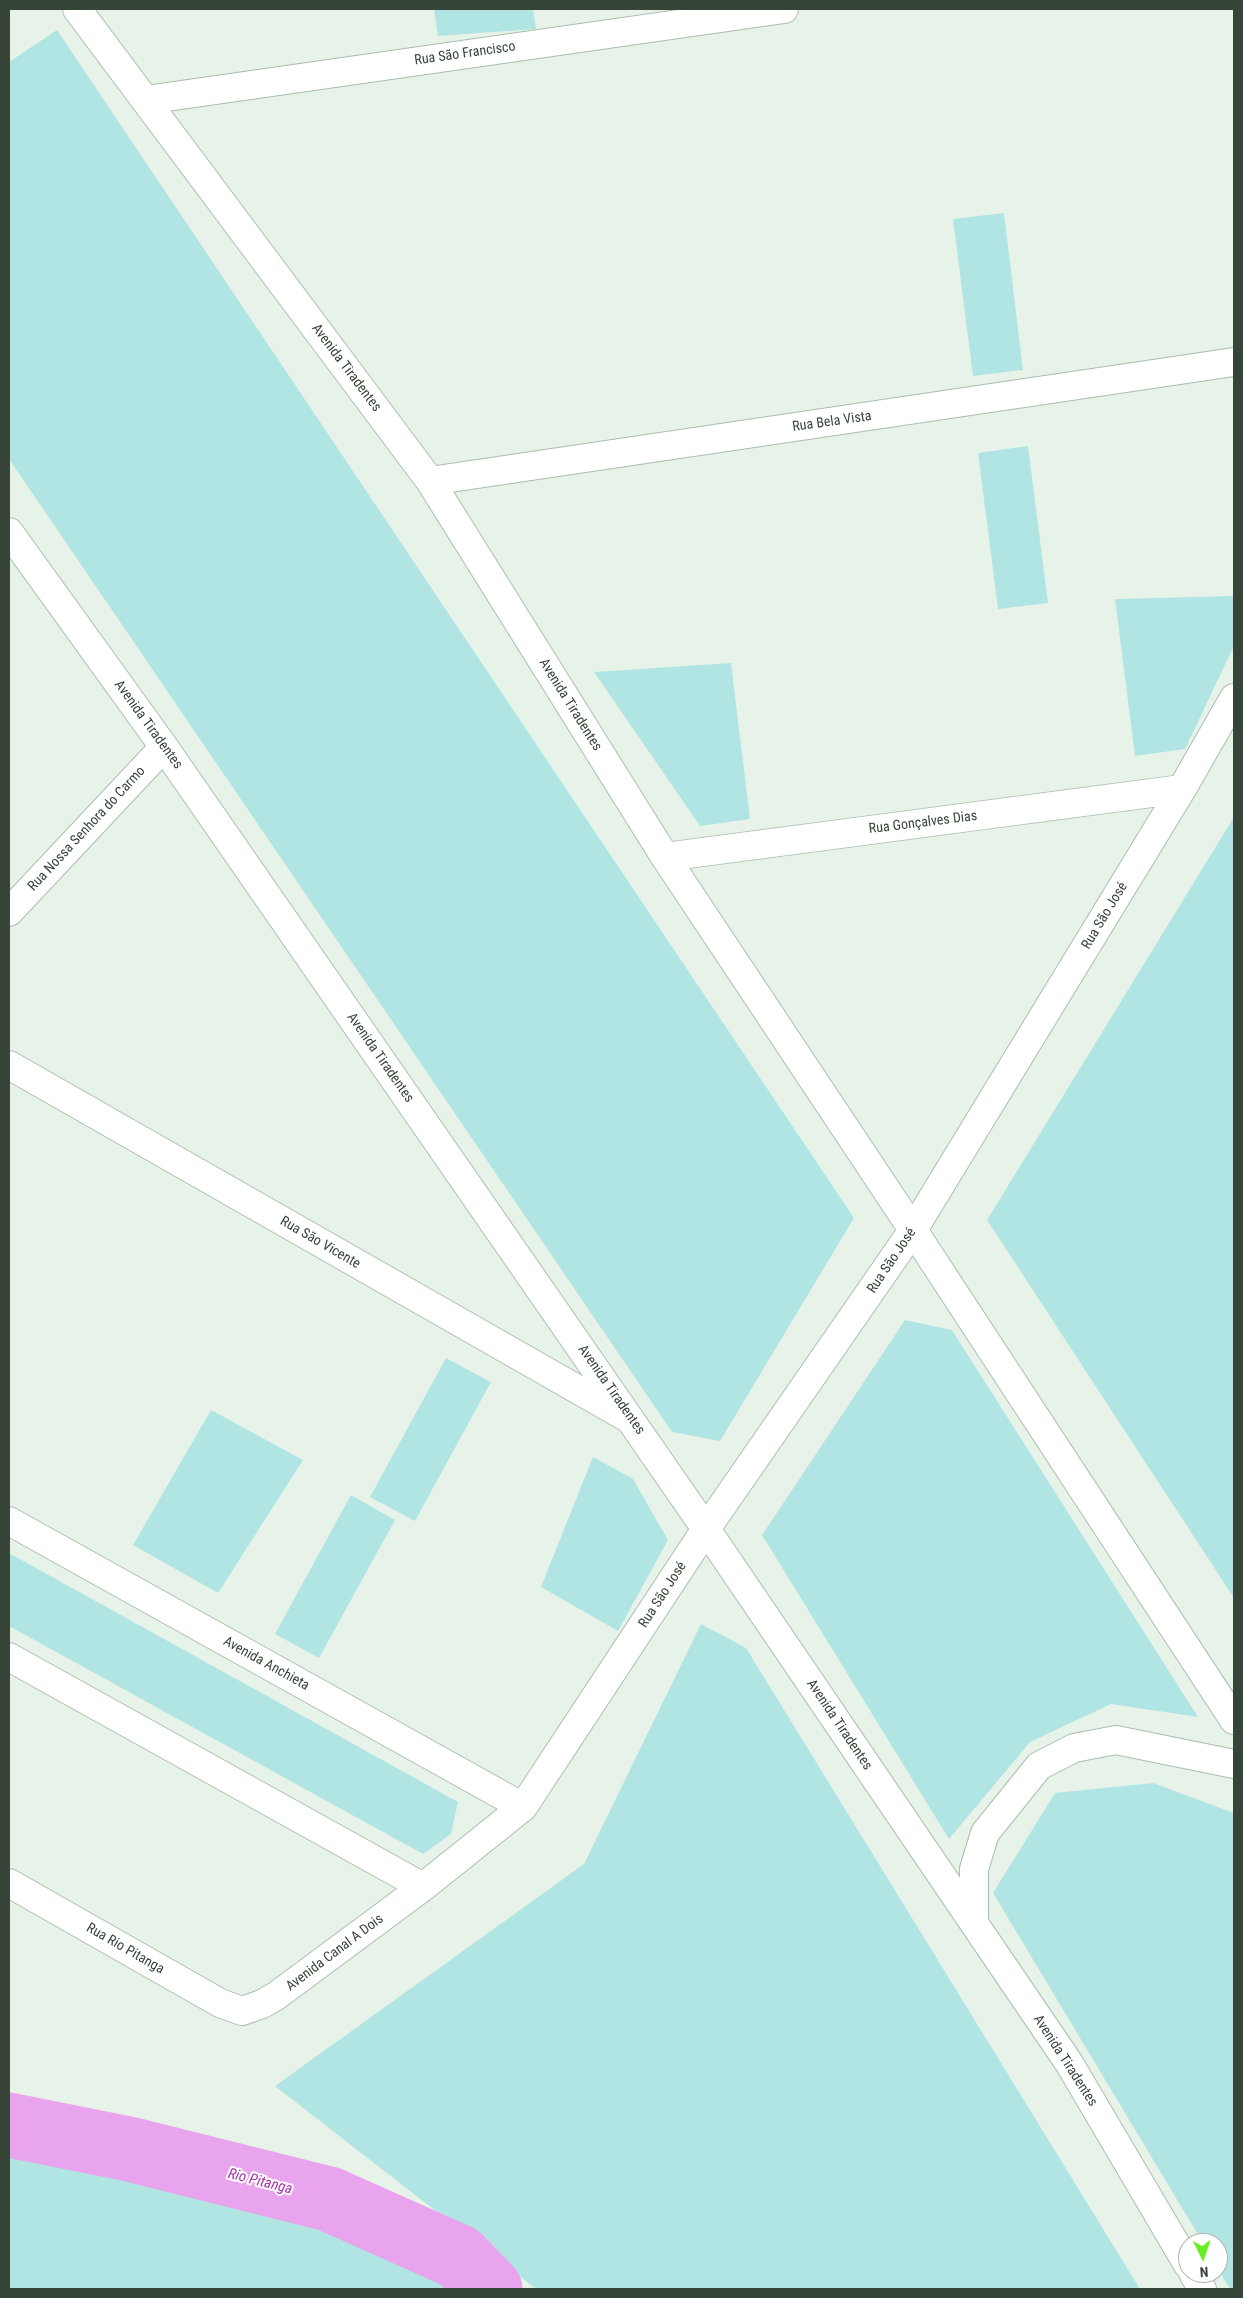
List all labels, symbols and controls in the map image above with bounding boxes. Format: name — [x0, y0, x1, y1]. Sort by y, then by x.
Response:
street label: Rua São Francisco — [413, 39, 517, 69]
street label: Avenida Tiradentes — [308, 321, 384, 415]
street label: Rua Bela Vista — [791, 408, 873, 436]
street label: Avenida Tiradentes — [535, 656, 605, 754]
street label: Avenida Tiradentes — [110, 677, 186, 773]
street label: Rua Nossa Senhora do Carmo — [25, 763, 149, 895]
street label: Rua Gonçalves Dias — [868, 808, 978, 838]
street label: Rua São José — [1078, 880, 1132, 952]
street label: Avenida Tiradentes — [343, 1010, 417, 1106]
street label: Rua São Vicente — [277, 1213, 363, 1273]
street label: Rua São José — [864, 1225, 920, 1297]
street label: Avenida Tiradentes — [574, 1342, 648, 1438]
street label: Rua São José — [636, 1559, 690, 1631]
street label: Avenida Anchieta — [220, 1633, 312, 1695]
street label: Avenida Tiradentes — [803, 1677, 875, 1773]
street label: Avenida Canal A Dois — [283, 1911, 387, 1995]
street label: Rua Rio Pitanga — [83, 1920, 167, 1978]
street label: Avenida Tiradentes — [1029, 2012, 1101, 2110]
water label: Rio Pitanga — [226, 2165, 294, 2199]
north arrow — [1178, 2233, 1228, 2283]
text: N — [1199, 2264, 1209, 2280]

